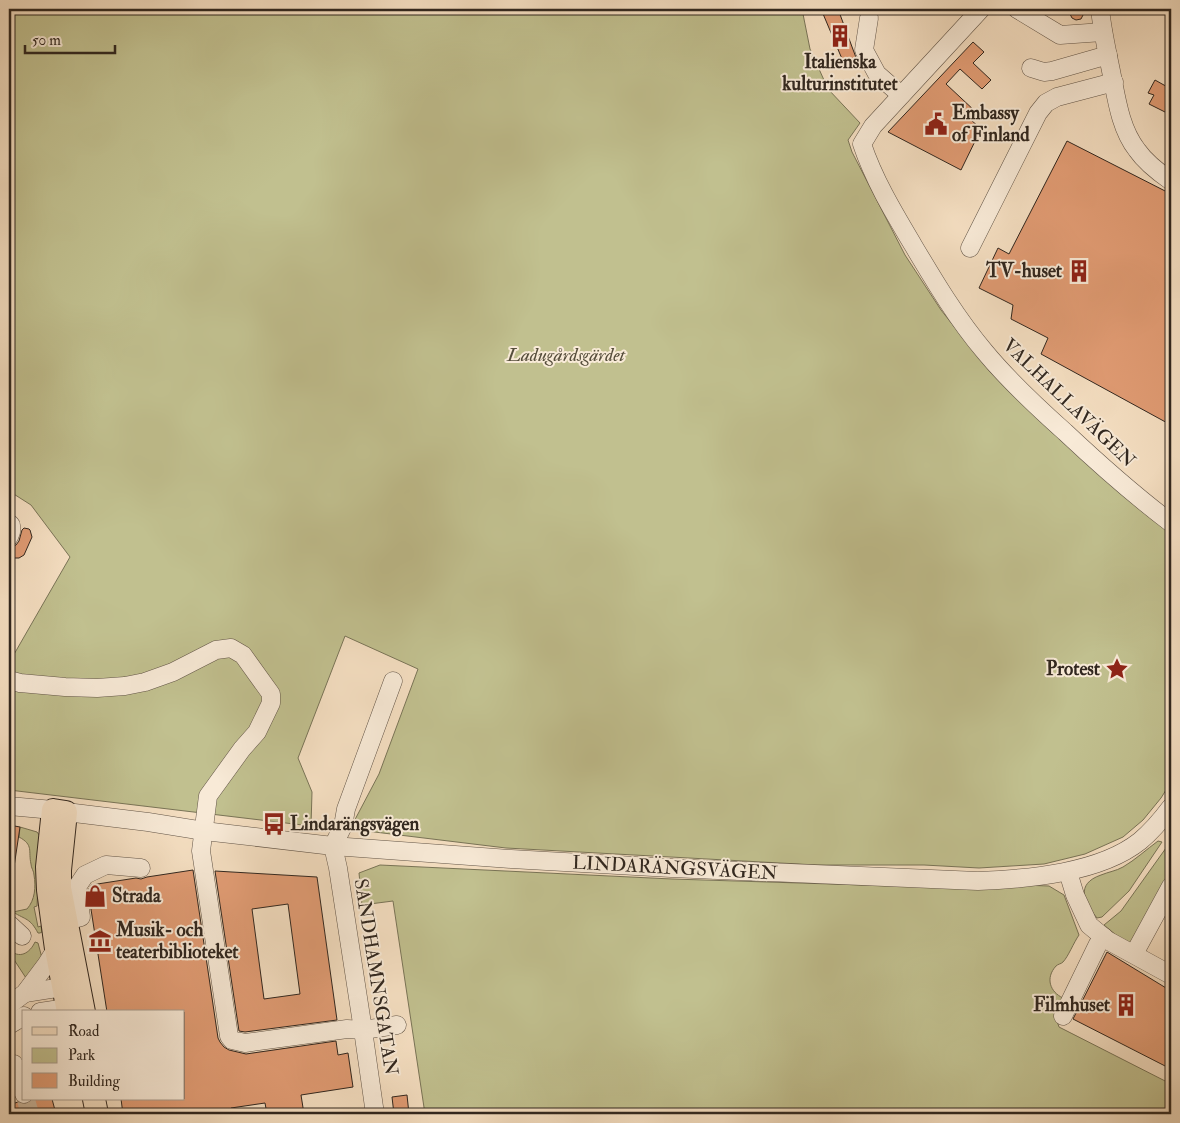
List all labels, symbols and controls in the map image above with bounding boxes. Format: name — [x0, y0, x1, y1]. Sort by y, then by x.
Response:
scale bar — [25, 22, 115, 54]
building icon: Italienska kulturinstitutet — [827, 23, 853, 49]
text: 50 m — [32, 31, 61, 50]
place label: Italienska kulturinstitutet — [781, 50, 898, 96]
place label: Embassy of Finland — [952, 101, 1030, 147]
public building icon: Embassy of Finland — [923, 111, 949, 137]
building icon: TV-huset — [1066, 258, 1092, 284]
place label: TV-huset — [985, 259, 1063, 283]
street label: VALHALLAVÄGEN — [997, 333, 1141, 473]
park label: Ladugårdsgärdet — [506, 343, 626, 367]
place icon: Protest — [1104, 656, 1130, 682]
place label: Protest — [1046, 657, 1101, 681]
bus stop icon: Lindarängsvägen — [261, 811, 287, 837]
place label: Lindarängsvägen — [290, 812, 419, 837]
street label: LINDARÄNGSVÄGEN — [572, 850, 778, 885]
street label: SANDHAMNSGATAN — [349, 877, 403, 1077]
shop icon: Strada — [82, 883, 108, 909]
place label: Strada — [112, 884, 162, 908]
place label: Musik- och teaterbiblioteket — [115, 918, 239, 964]
museum icon: Musik- och teaterbiblioteket — [87, 928, 113, 954]
building icon: Filmhuset — [1113, 992, 1139, 1018]
place label: Filmhuset — [1033, 993, 1111, 1017]
legend — [22, 1010, 185, 1100]
text: Road — [68, 1022, 100, 1041]
text: Park — [68, 1046, 95, 1065]
text: Building — [68, 1072, 120, 1091]

